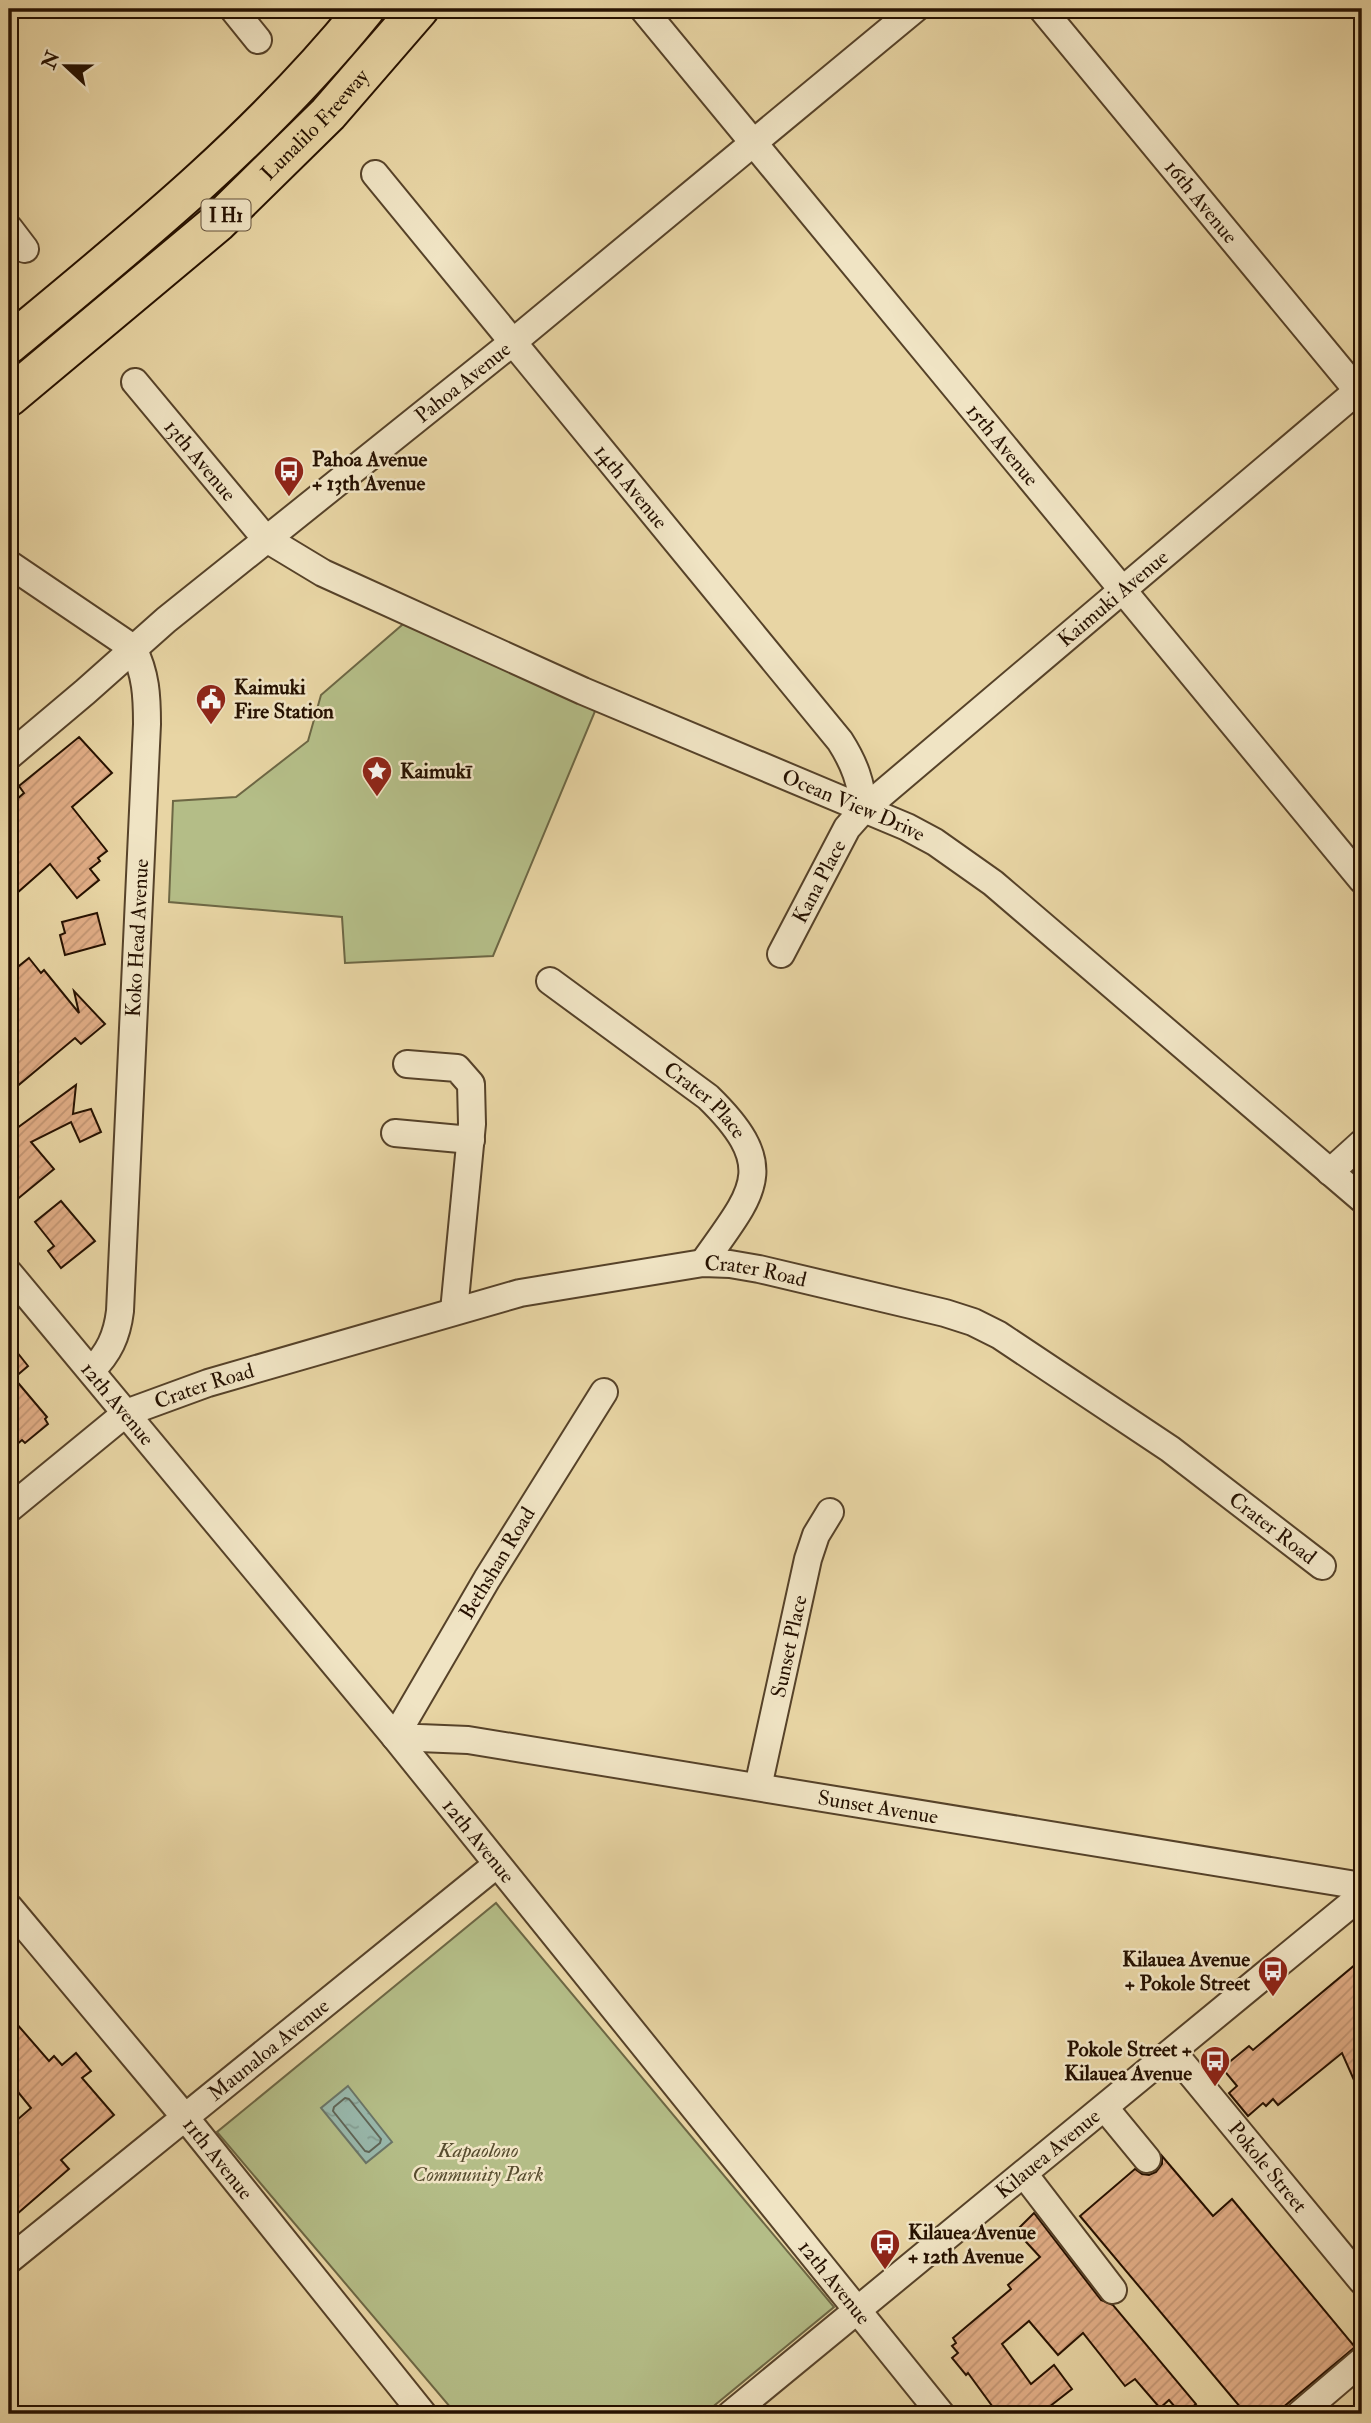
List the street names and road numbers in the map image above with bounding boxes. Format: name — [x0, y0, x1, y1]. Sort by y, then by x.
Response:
street label: Lunalilo Freeway — [255, 63, 376, 187]
street label: 16th Avenue — [1158, 154, 1244, 250]
road number: I H1 — [202, 200, 250, 230]
street label: Pahoa Avenue — [410, 336, 517, 429]
street label: 15th Avenue — [960, 398, 1045, 492]
street label: 13th Avenue — [158, 414, 242, 507]
street label: 14th Avenue — [588, 439, 674, 535]
street label: Kaimuki Avenue — [1052, 544, 1174, 653]
street label: Ocean View Drive — [778, 763, 930, 848]
street label: Kana Place — [786, 835, 853, 928]
street label: Koko Head Avenue — [120, 858, 155, 1018]
street label: Crater Place — [658, 1056, 752, 1144]
street label: Crater Road — [704, 1250, 810, 1294]
street label: 12th Avenue — [75, 1356, 160, 1452]
street label: Crater Road — [151, 1357, 258, 1416]
street label: Crater Road — [1223, 1486, 1322, 1571]
street label: Bethshan Road — [453, 1502, 542, 1624]
street label: Sunset Place — [765, 1592, 814, 1700]
street label: Sunset Avenue — [816, 1784, 940, 1831]
street label: 12th Avenue — [436, 1793, 521, 1889]
street label: Maunaloa Avenue — [203, 1993, 335, 2107]
street label: Kilauea Avenue — [990, 2103, 1106, 2205]
street label: 11th Avenue — [176, 2112, 259, 2206]
street label: Pokole Street — [1222, 2116, 1313, 2219]
street label: 12th Avenue — [792, 2235, 877, 2331]

